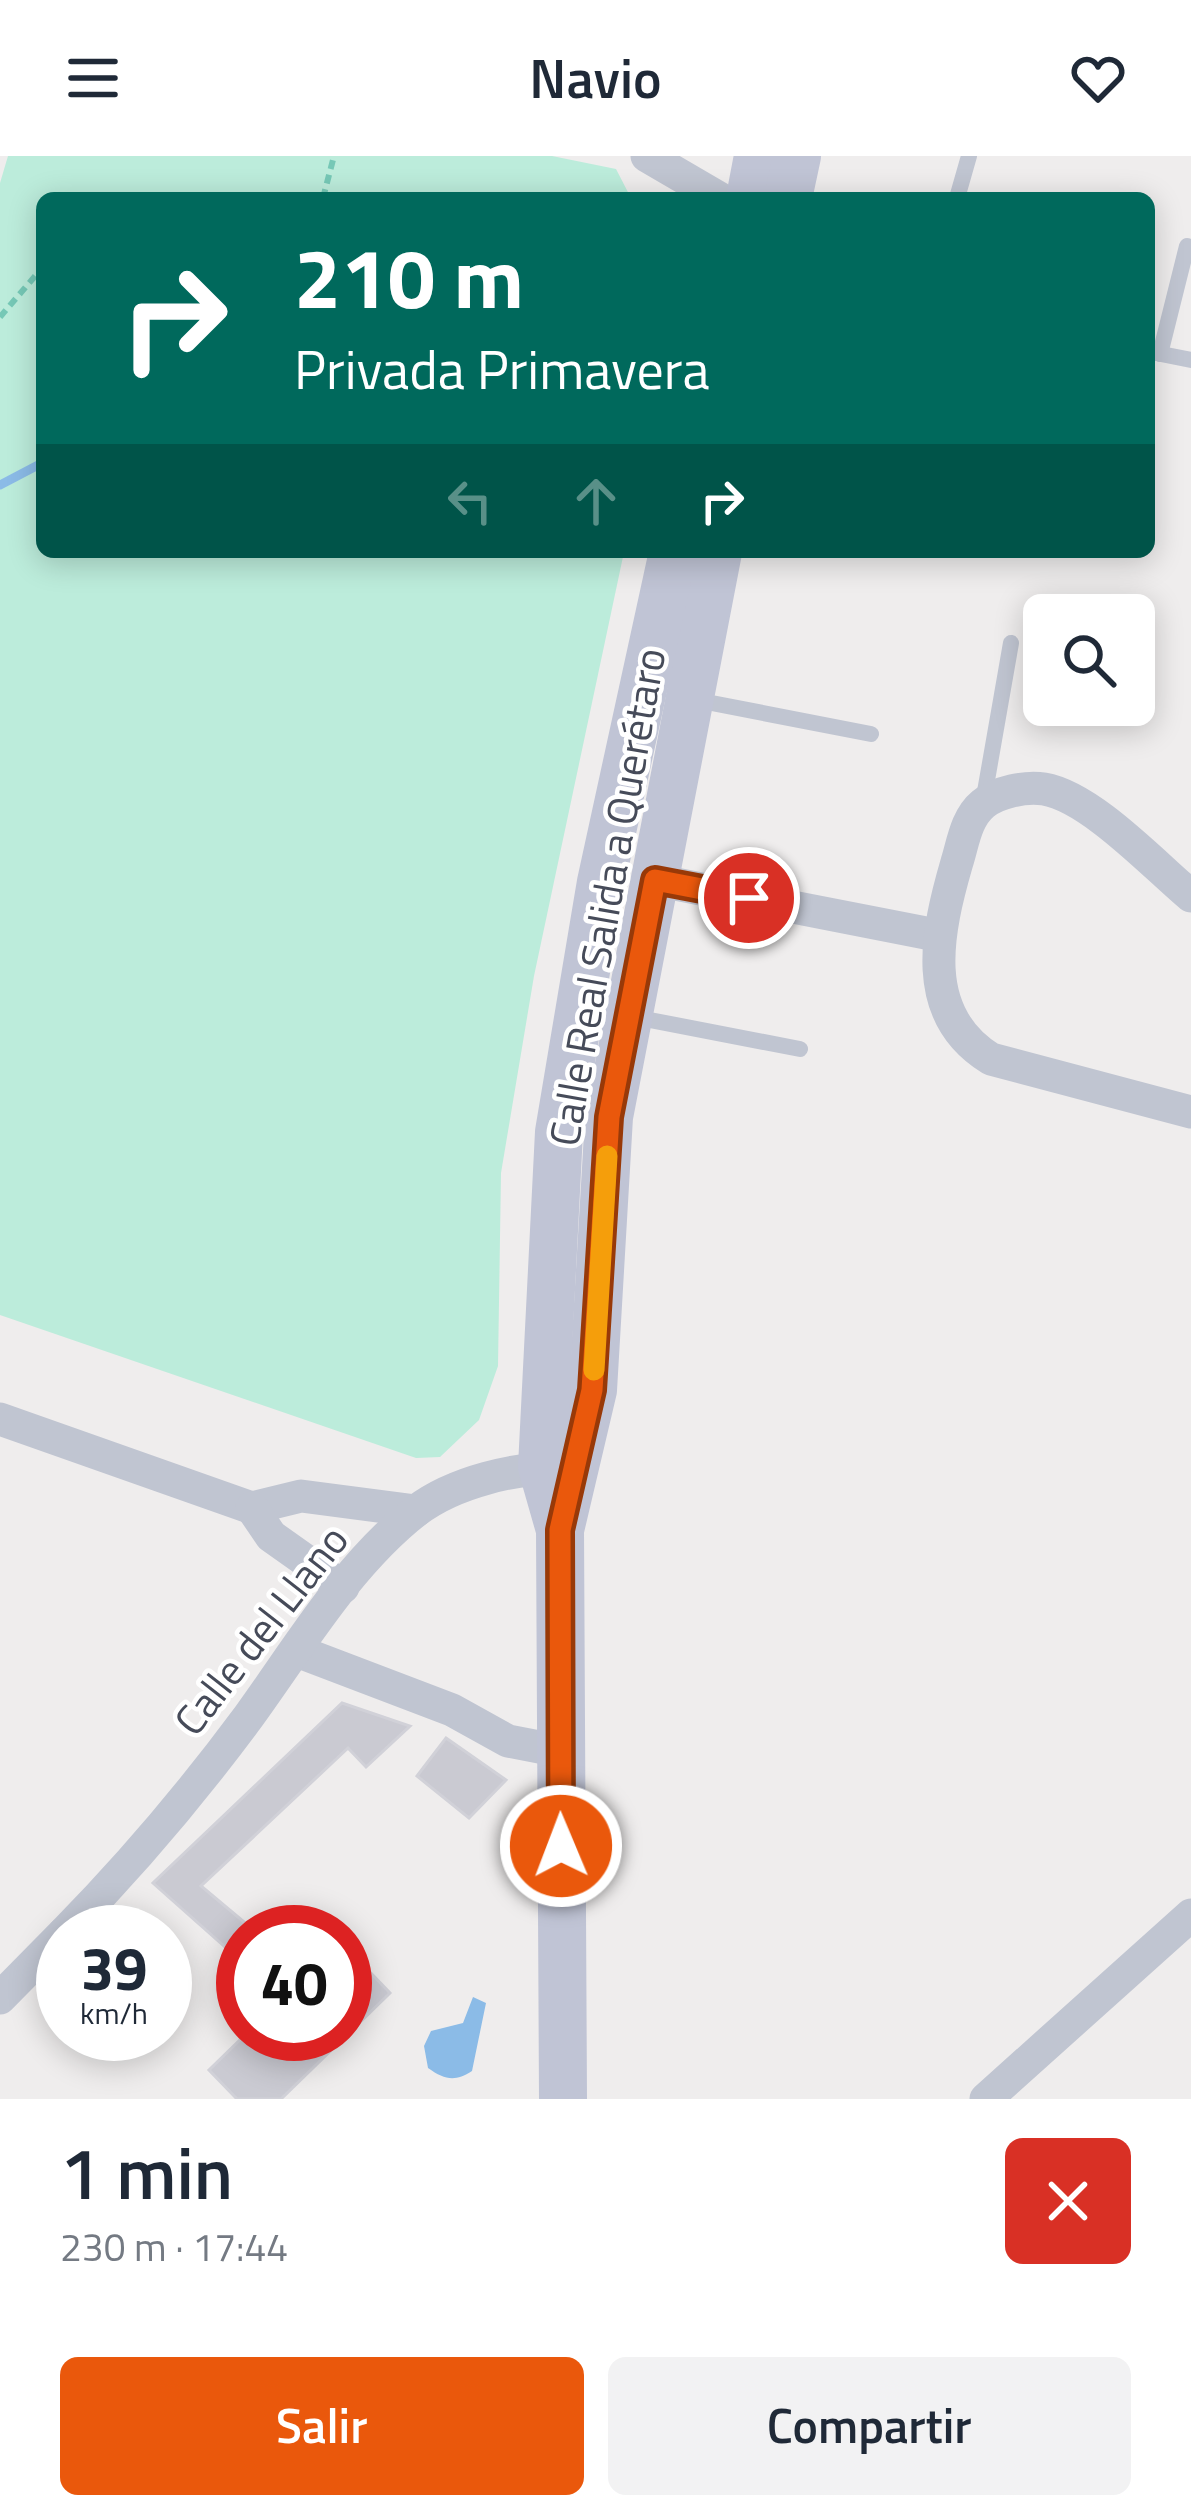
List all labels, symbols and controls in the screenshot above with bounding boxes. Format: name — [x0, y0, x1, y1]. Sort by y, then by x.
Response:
text: Navio — [529, 37, 662, 119]
icon: menu — [60, 45, 126, 111]
icon: heart — [1065, 45, 1131, 111]
text: 210 m — [294, 213, 524, 341]
icon: right — [96, 240, 252, 396]
text: Privada Primavera — [294, 328, 710, 410]
icon: left — [437, 468, 503, 534]
icon: ahead — [563, 468, 629, 534]
icon: right — [689, 468, 755, 534]
map controls — [1023, 594, 1155, 726]
button: search — [1023, 594, 1155, 726]
street label: Calle Real Salida a Querétaro — [531, 643, 681, 1151]
pin — [698, 847, 800, 949]
icon: arrive — [716, 865, 782, 931]
street label: Calle del Llano — [158, 1511, 363, 1748]
position arrow — [498, 1783, 624, 1909]
speed limit sign: 40 — [216, 1905, 372, 2061]
text: 39 — [80, 1922, 148, 2013]
text: km/h — [80, 1990, 148, 2036]
text: 1 min — [60, 2117, 233, 2227]
button: close — [1005, 2138, 1131, 2264]
text: 230 m · 17:44 — [60, 2217, 288, 2276]
button: Salir — [60, 2357, 584, 2495]
button: Compartir — [608, 2357, 1131, 2495]

